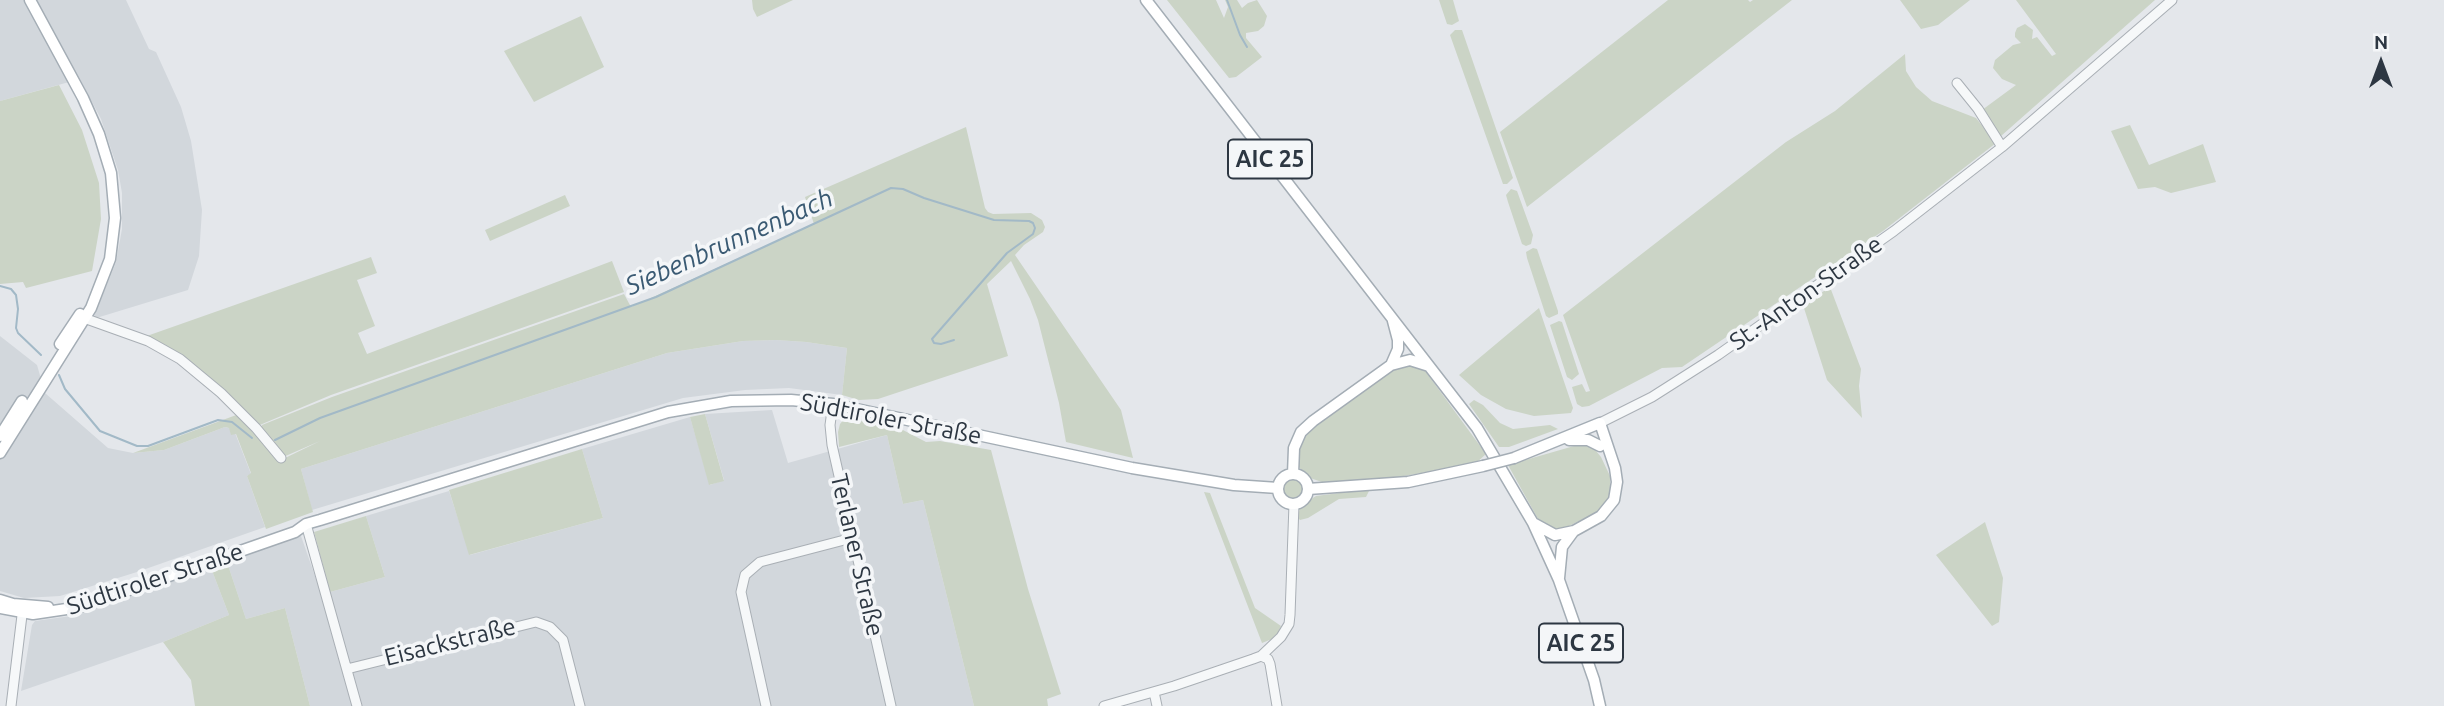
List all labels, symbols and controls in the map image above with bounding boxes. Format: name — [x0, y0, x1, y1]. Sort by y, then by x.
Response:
north arrow — [2346, 28, 2416, 98]
text: N — [2374, 31, 2388, 53]
road number: AIC 25 — [1228, 140, 1312, 178]
water label: Siebenbrunnenbach — [620, 182, 838, 302]
street label: St.-Anton-Straße — [1724, 230, 1888, 356]
street label: Südtiroler Straße — [798, 387, 984, 451]
street label: Terlaner Straße — [824, 471, 890, 639]
street label: Südtiroler Straße — [63, 537, 247, 621]
street label: Eisackstraße — [381, 612, 519, 672]
road number: AIC 25 — [1539, 624, 1623, 663]

